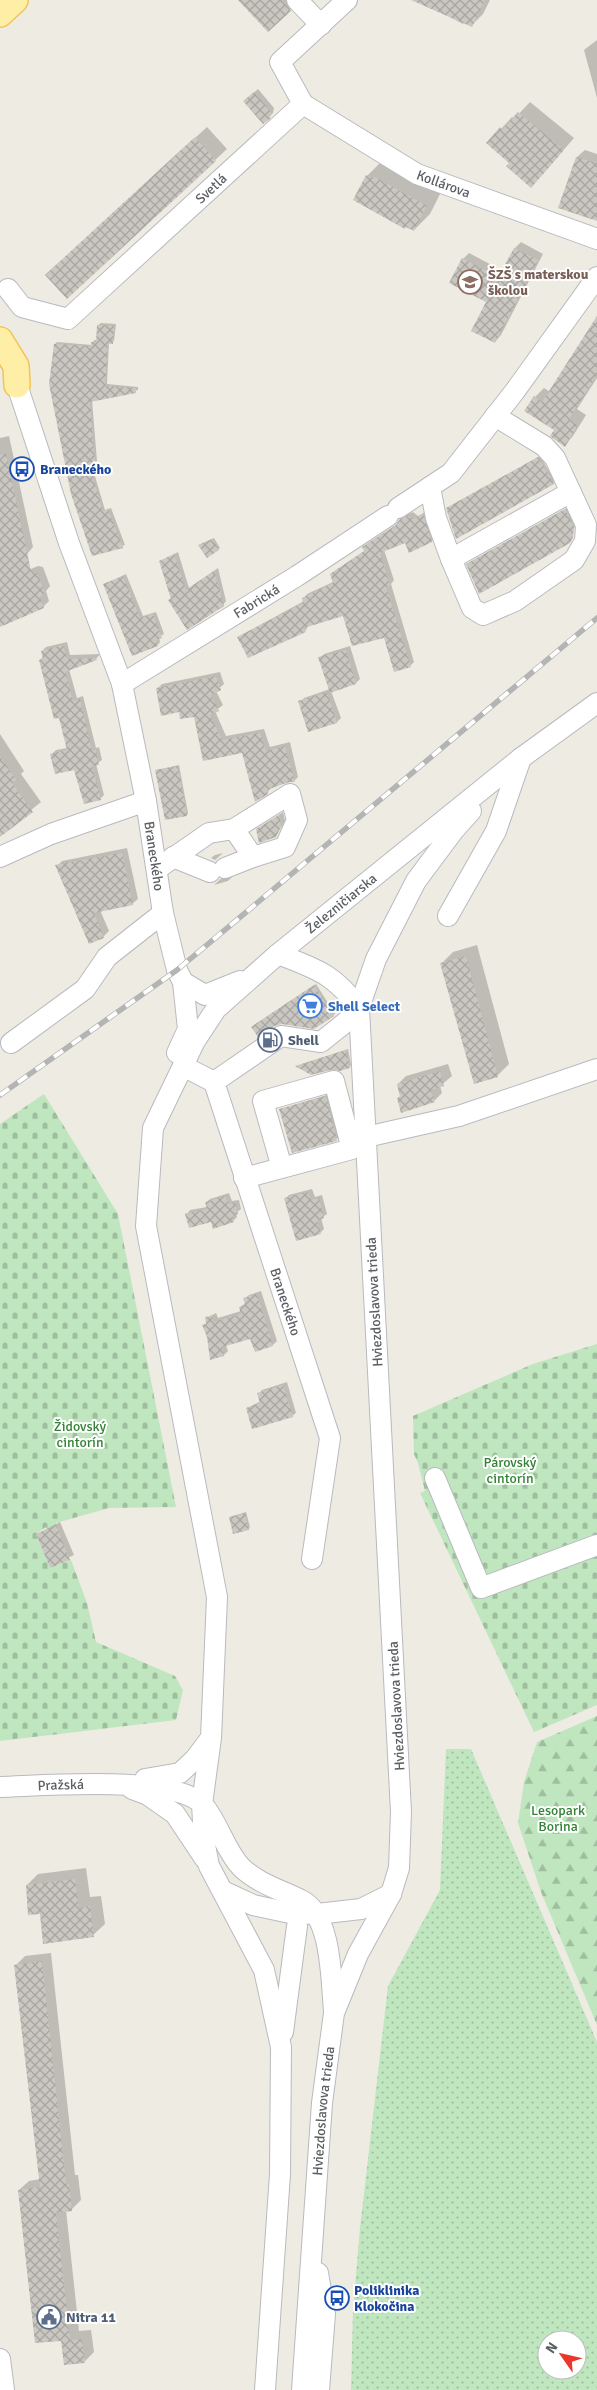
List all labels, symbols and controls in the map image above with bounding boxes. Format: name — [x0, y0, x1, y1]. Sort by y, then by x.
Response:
street label: Kollárova — [414, 167, 473, 202]
street label: Svetlá — [192, 170, 231, 207]
place label: ŠZŠ s materskou školou — [488, 266, 589, 299]
school or university icon: ŠZŠ s materskou školou — [457, 269, 483, 295]
bus stop icon: Braneckého — [9, 456, 35, 482]
place label: Braneckého — [40, 461, 111, 478]
street label: Fabrická — [230, 581, 283, 622]
street label: Braneckého — [140, 820, 168, 892]
street label: Železničiarska — [302, 870, 380, 937]
supermarket icon: Shell Select — [297, 993, 323, 1019]
place label: Shell Select — [328, 998, 401, 1015]
fuel station icon: Shell — [257, 1027, 283, 1053]
place label: Shell — [288, 1032, 320, 1049]
street label: Hviezdoslavova trieda — [363, 1237, 386, 1367]
street label: Braneckého — [266, 1266, 304, 1338]
park label: Židovský cintorín — [54, 1418, 107, 1451]
park label: Párovský cintorín — [484, 1454, 537, 1487]
street label: Hviezdoslavova trieda — [385, 1641, 408, 1771]
street label: Pražská — [37, 1776, 84, 1794]
park label: Lesopark Borina — [531, 1802, 585, 1835]
street label: Hviezdoslavova trieda — [309, 2045, 338, 2176]
place label: Poliklinika Klokočina — [354, 2282, 420, 2315]
bus stop icon: Poliklinika Klokočina — [324, 2285, 350, 2311]
public building icon: Nitra 11 — [36, 2304, 62, 2330]
place label: Nitra 11 — [66, 2309, 116, 2326]
north arrow — [537, 2330, 587, 2380]
text: N — [542, 2339, 561, 2357]

